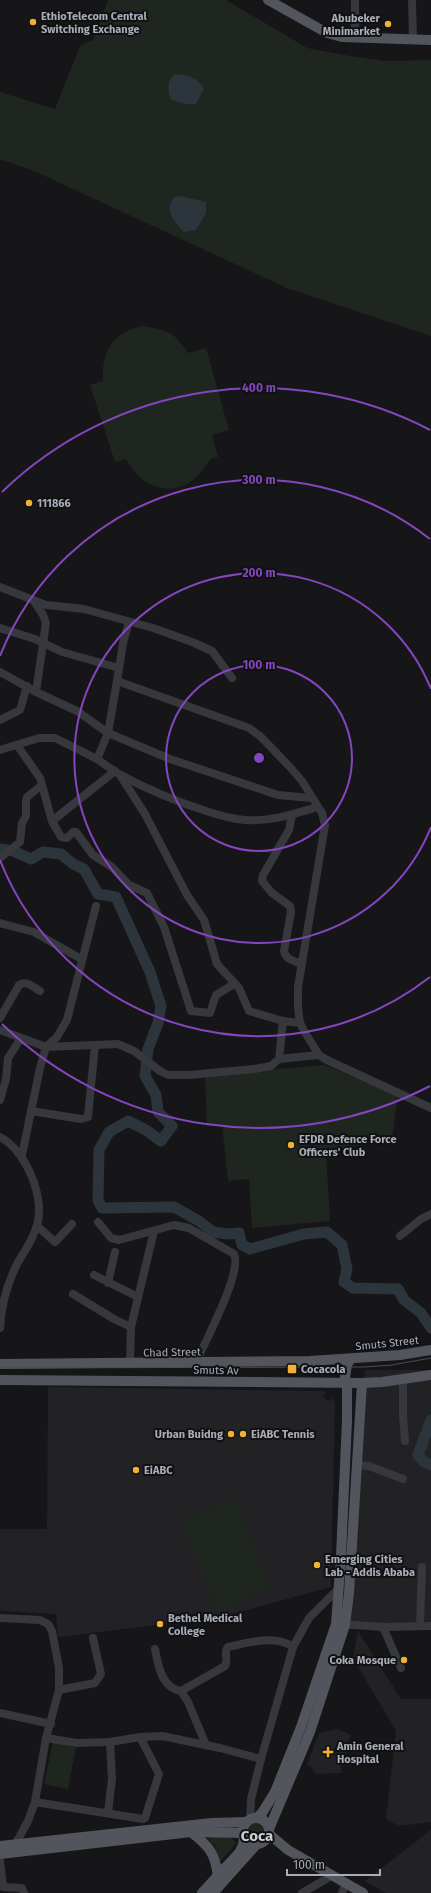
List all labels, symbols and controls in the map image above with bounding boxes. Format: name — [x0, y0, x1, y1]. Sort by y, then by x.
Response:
place label: EthioTelecom Central Switching Exchange — [41, 10, 147, 36]
place label: Abubeker Minimarket — [323, 12, 381, 38]
marker: EthioTelecom Central Switching Exchange — [28, 17, 38, 27]
marker: Abubeker Minimarket — [383, 19, 393, 29]
text: 400 m — [242, 381, 276, 395]
text: 300 m — [241, 473, 276, 487]
place label: 111866 — [37, 497, 71, 510]
marker: 111866 — [24, 498, 34, 508]
text: 200 m — [242, 566, 276, 580]
text: 100 m — [243, 658, 275, 672]
centre of rings — [252, 751, 266, 765]
place label: EFDR Defence Force Officers' Club — [299, 1133, 396, 1159]
marker: EFDR Defence Force Officers' Club — [286, 1140, 296, 1150]
street label: Smuts Street — [355, 1334, 419, 1353]
street label: Chad Street — [143, 1345, 201, 1360]
marker: Cocacola — [286, 1363, 298, 1375]
place label: Cocacola — [301, 1363, 345, 1376]
street label: Smuts Av — [193, 1364, 239, 1377]
place label: Urban Buidng — [155, 1428, 224, 1441]
place label: EiABC Tennis — [251, 1428, 315, 1441]
marker: Urban Buidng — [226, 1429, 236, 1439]
marker: EiABC Tennis — [238, 1429, 248, 1439]
place label: EiABC — [144, 1464, 173, 1477]
marker: EiABC — [131, 1465, 141, 1475]
place label: Emerging Cities Lab - Addis Ababa — [325, 1553, 415, 1579]
marker: Emerging Cities Lab - Addis Ababa — [312, 1560, 322, 1570]
place label: Bethel Medical College — [168, 1612, 243, 1638]
marker: Bethel Medical College — [155, 1619, 165, 1629]
place label: Coka Mosque — [330, 1654, 396, 1667]
marker: Coka Mosque — [399, 1655, 409, 1665]
place label: Amin General Hospital — [336, 1740, 404, 1766]
marker: Amin General Hospital — [322, 1746, 334, 1758]
district label: Coca — [241, 1827, 273, 1845]
scale bar — [287, 1851, 380, 1877]
text: 100 m — [293, 1858, 325, 1872]

